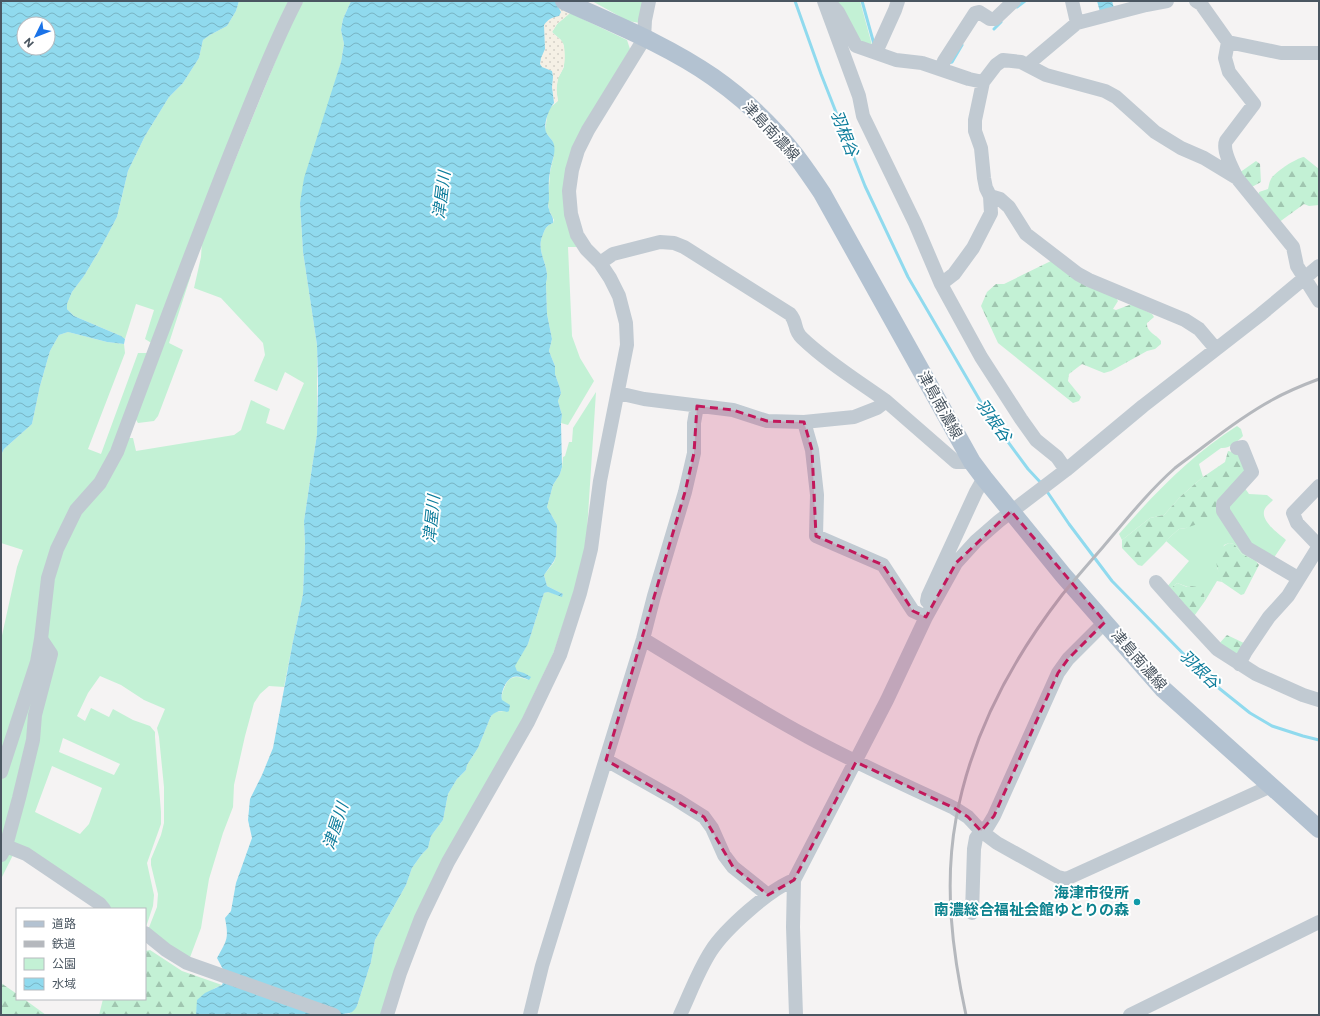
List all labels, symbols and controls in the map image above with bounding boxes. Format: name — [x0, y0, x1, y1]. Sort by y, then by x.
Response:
north arrow — [16, 16, 56, 56]
text: N — [21, 36, 36, 51]
street label: 津島南濃線 — [740, 97, 804, 164]
water label: 羽根谷 — [828, 107, 864, 160]
water label: 津屋川 — [428, 168, 453, 220]
street label: 津島南濃線 — [915, 367, 967, 442]
water label: 羽根谷 — [973, 395, 1017, 446]
water label: 津屋川 — [419, 492, 443, 544]
street label: 津島南濃線 — [1108, 625, 1171, 694]
water label: 羽根谷 — [1176, 645, 1226, 694]
water label: 津屋川 — [318, 798, 352, 852]
place label: 海津市役所 南濃総合福祉会館ゆとりの森 — [934, 883, 1129, 918]
marker: 海津市役所 南濃総合福祉会館ゆとりの森 — [1132, 897, 1142, 907]
legend — [16, 908, 146, 1000]
text: 道路 — [52, 916, 76, 930]
text: 鉄道 — [52, 936, 76, 950]
text: 公園 — [52, 956, 76, 970]
text: 水域 — [52, 976, 76, 990]

